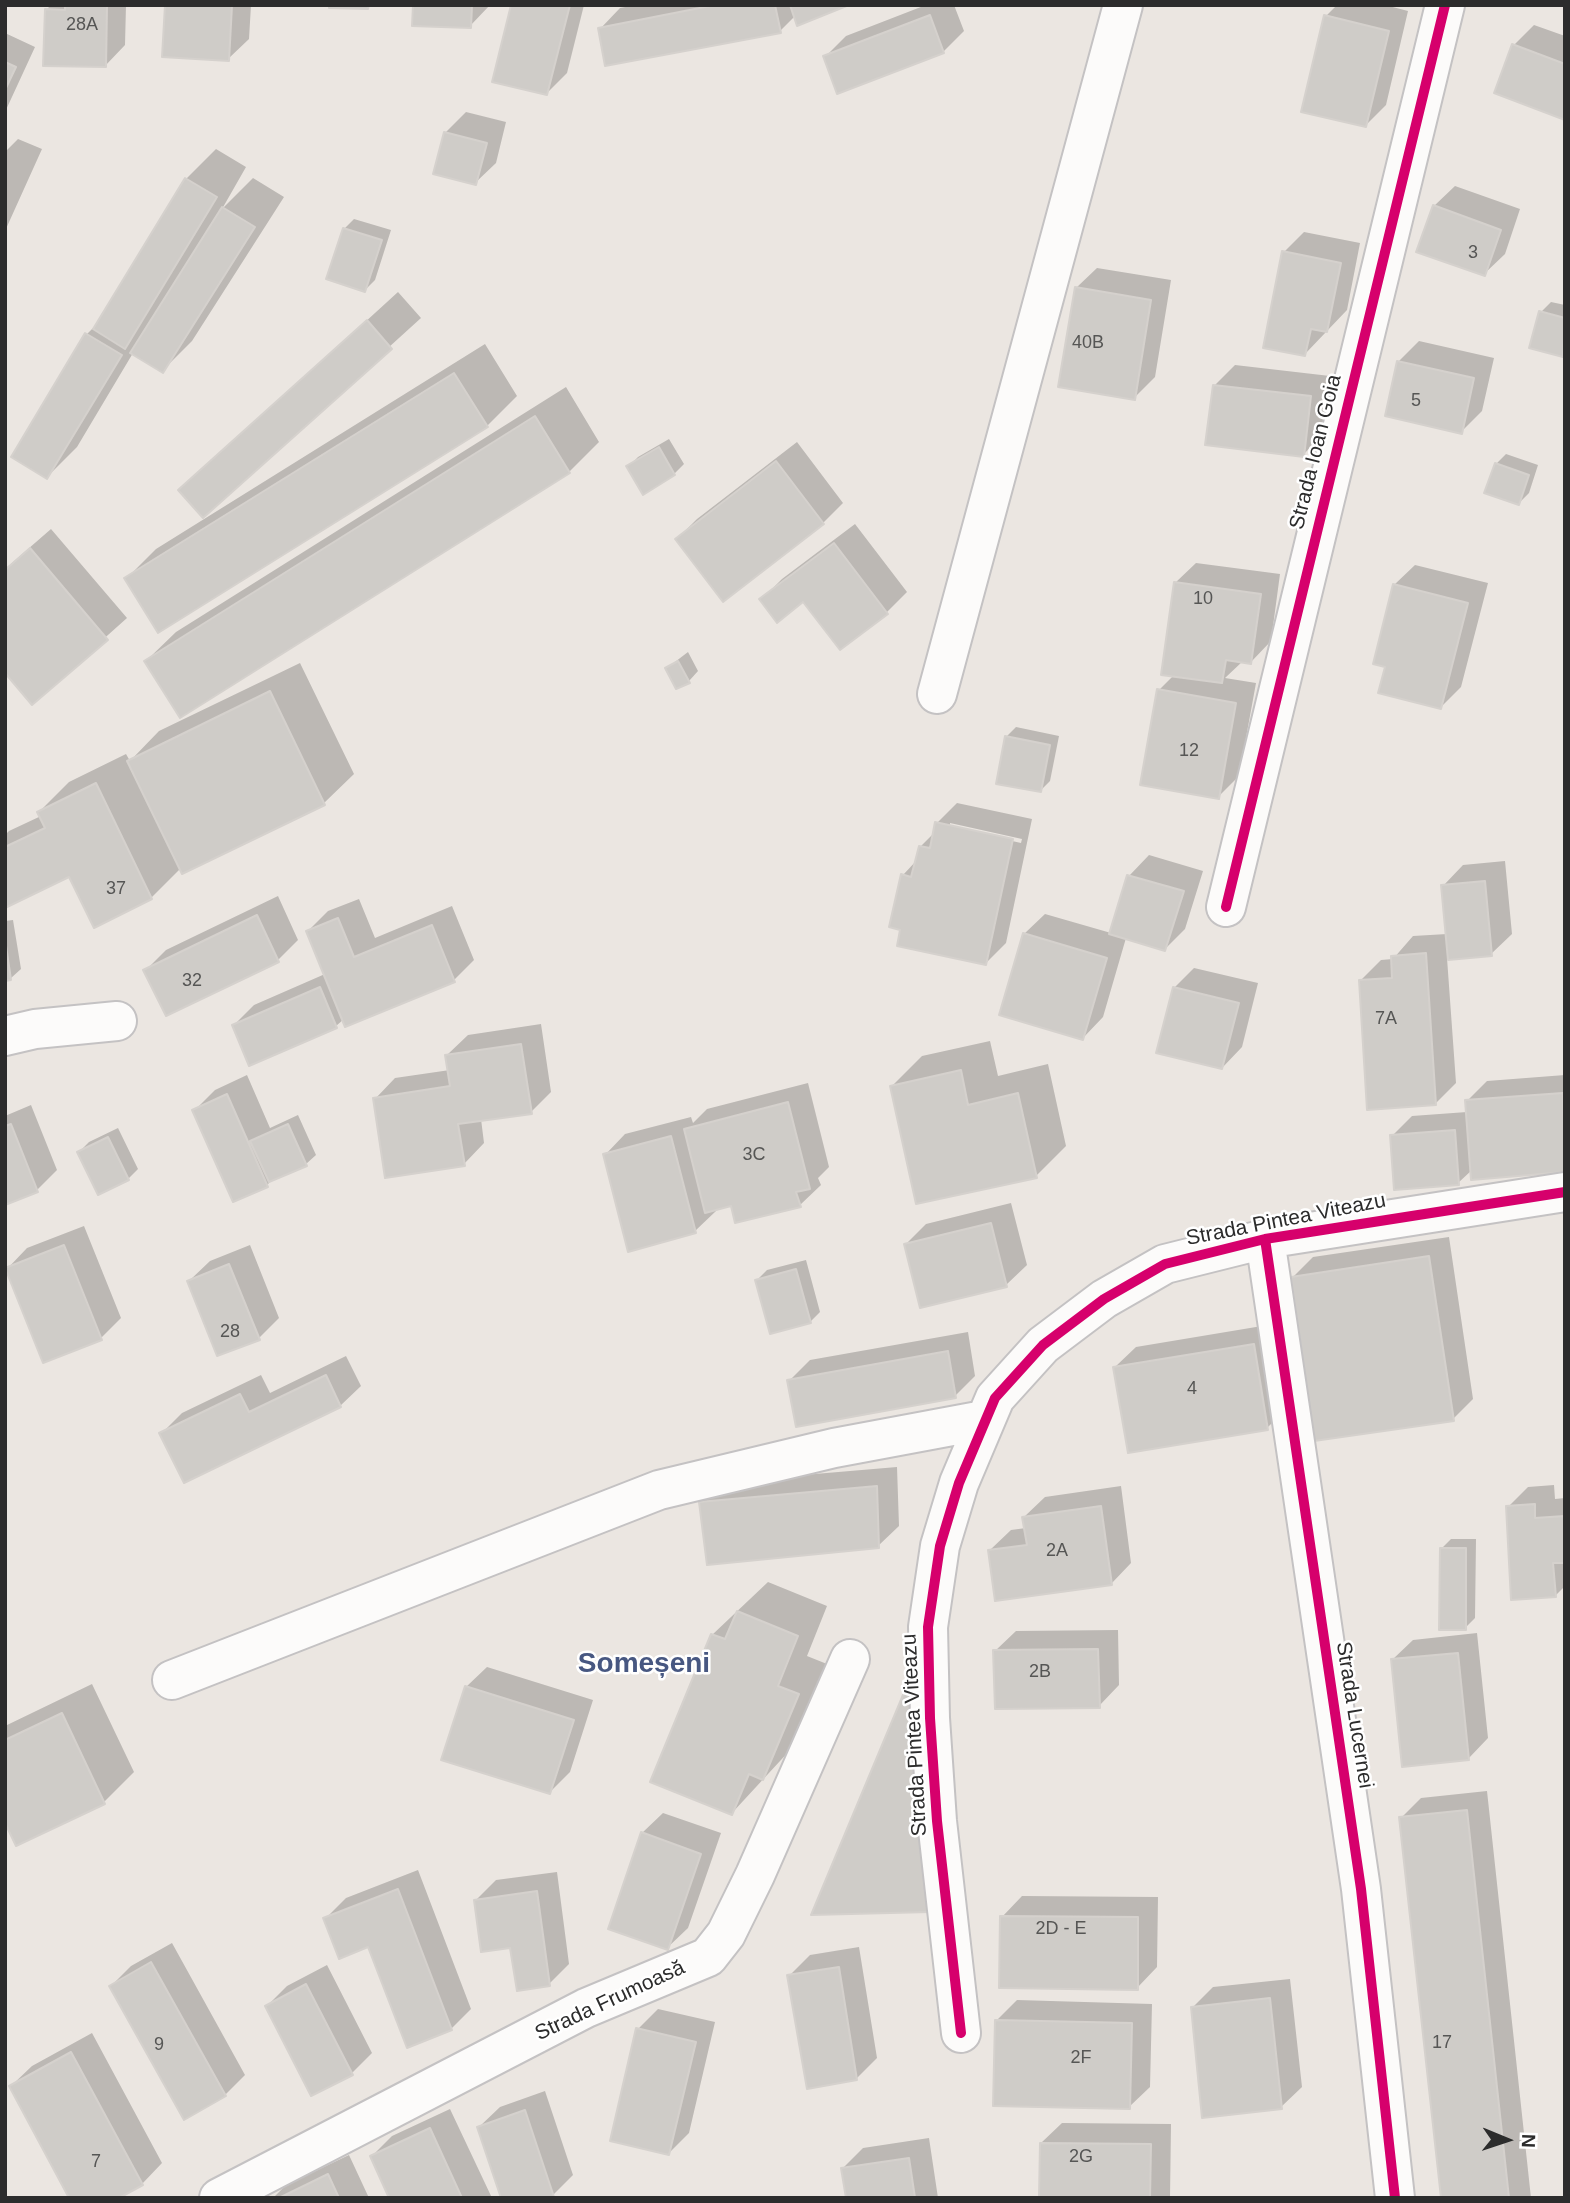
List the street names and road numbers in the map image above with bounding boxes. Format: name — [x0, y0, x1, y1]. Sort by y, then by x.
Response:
street label: Strada Ioan Goia — [1285, 372, 1347, 532]
street label: Strada Pintea Viteazu — [1184, 1188, 1388, 1252]
street label: Strada Pintea Viteazu — [897, 1633, 933, 1837]
street label: Strada Lucernei — [1330, 1640, 1378, 1790]
street label: Strada Frumoasă — [531, 1955, 689, 2047]

